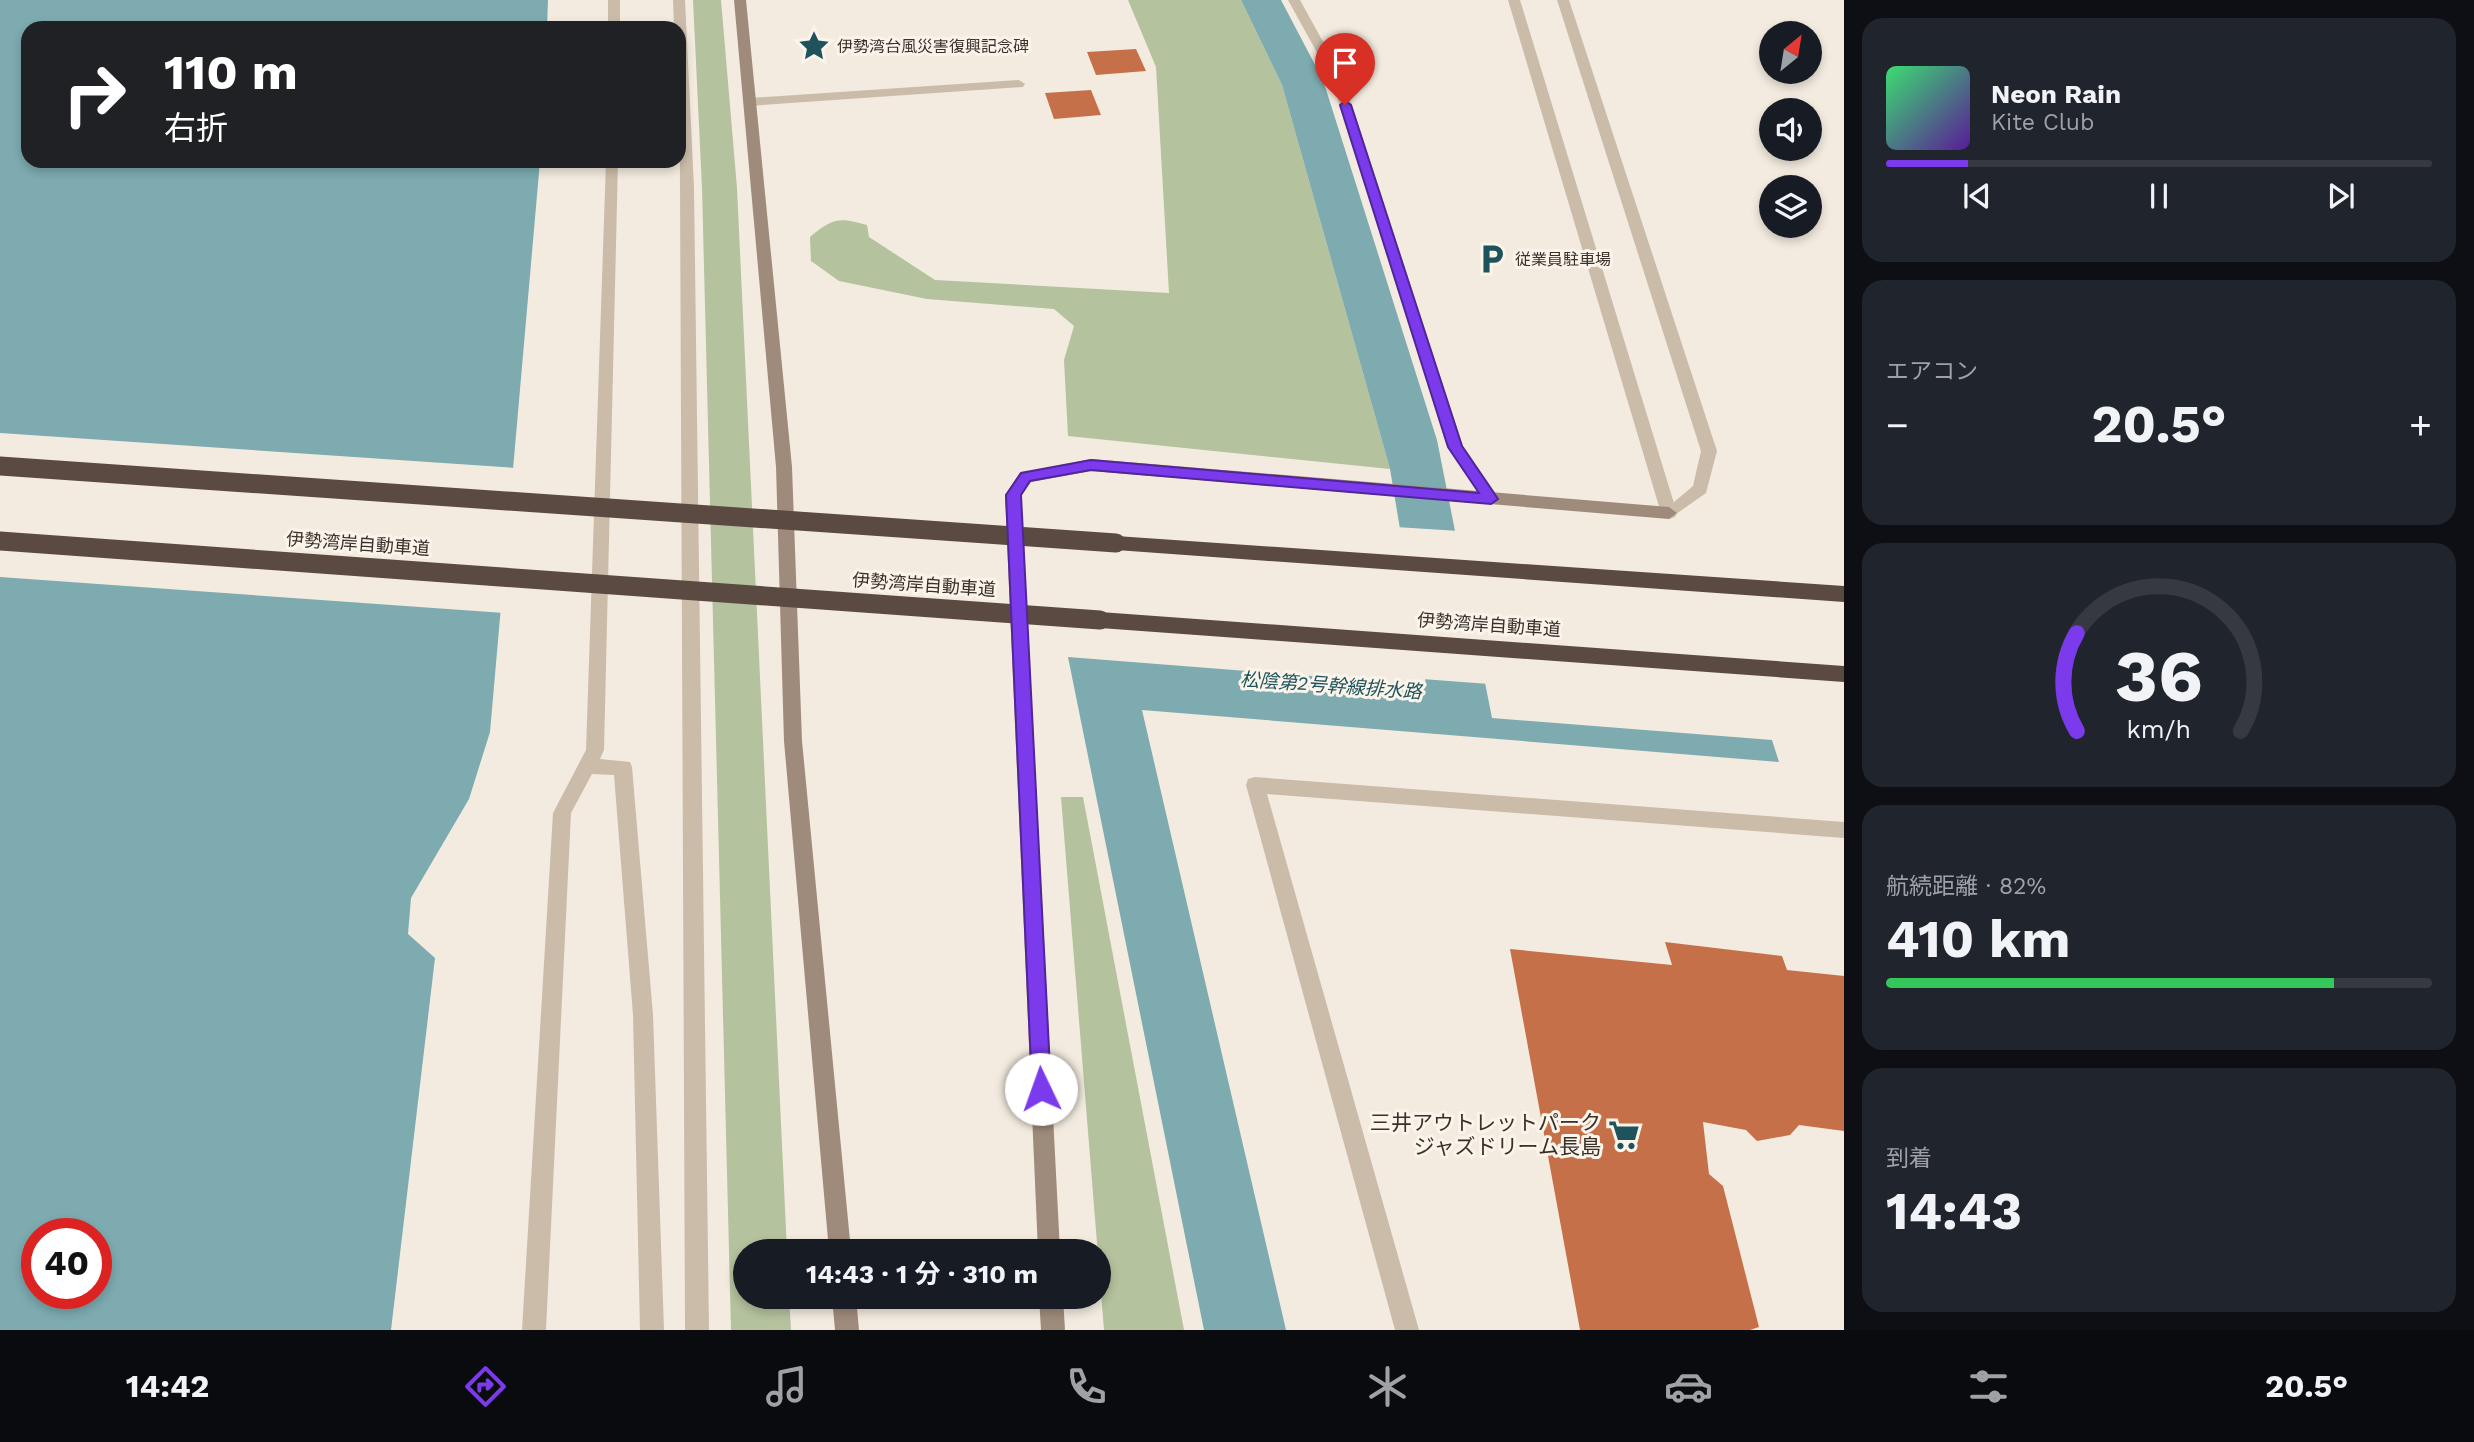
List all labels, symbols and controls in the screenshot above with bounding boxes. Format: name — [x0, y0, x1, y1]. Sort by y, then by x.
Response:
north arrow — [1759, 21, 1822, 84]
map controls — [1759, 21, 1822, 238]
place icon: 伊勢湾台風災害復興記念碑 — [797, 29, 831, 63]
pin — [1315, 33, 1375, 105]
place label: 伊勢湾台風災害復興記念碑 — [837, 37, 1029, 56]
text: 110 m — [164, 43, 298, 101]
icon: arrive — [1326, 44, 1364, 82]
icon: right — [49, 49, 140, 140]
text: Neon Rain — [1991, 79, 2121, 109]
button: sound — [1759, 98, 1822, 161]
text: 右折 — [164, 109, 228, 147]
text: Kite Club — [1991, 109, 2094, 136]
button: layers — [1759, 175, 1822, 238]
icon: previous — [1958, 177, 1996, 215]
icon: pause — [2140, 177, 2178, 215]
icon: next — [2322, 177, 2360, 215]
parking icon: 従業員駐車場 — [1475, 242, 1509, 276]
place label: 従業員駐車場 — [1515, 250, 1611, 269]
text: エアコン — [1886, 358, 1978, 385]
text: 20.5° — [2091, 394, 2227, 455]
text: − — [1886, 403, 1909, 447]
text: + — [2409, 403, 2432, 447]
street label: 伊勢湾岸自動車道 — [285, 528, 431, 559]
street label: 伊勢湾岸自動車道 — [851, 569, 997, 600]
street label: 伊勢湾岸自動車道 — [1416, 609, 1562, 640]
text: 36 — [2115, 633, 2203, 719]
water label: 松陰第2号幹線排水路 — [1240, 668, 1424, 703]
text: km/h — [2127, 715, 2191, 744]
text: 航続距離 · 82% — [1886, 873, 2046, 900]
text: 410 km — [1886, 909, 2070, 970]
position arrow — [1004, 1052, 1078, 1126]
place label: 三井アウトレットパーク ジャズドリーム長島 — [1370, 1110, 1601, 1159]
supermarket icon: 三井アウトレットパーク ジャズドリーム長島 — [1607, 1118, 1641, 1152]
text: 到着 — [1886, 1145, 1932, 1172]
text: 14:43 — [1886, 1181, 2022, 1242]
speed limit sign: 40 — [21, 1218, 112, 1309]
text: 14:43 · 1 分 · 310 m — [806, 1259, 1038, 1289]
icon: directions — [461, 1362, 510, 1411]
icon: music — [762, 1362, 811, 1411]
icon: phone — [1062, 1362, 1111, 1411]
icon: climate — [1363, 1362, 1412, 1411]
icon: car — [1664, 1362, 1713, 1411]
icon: filters — [1964, 1362, 2013, 1411]
text: 14:42 — [126, 1367, 209, 1405]
text: 20.5° — [2265, 1367, 2348, 1405]

